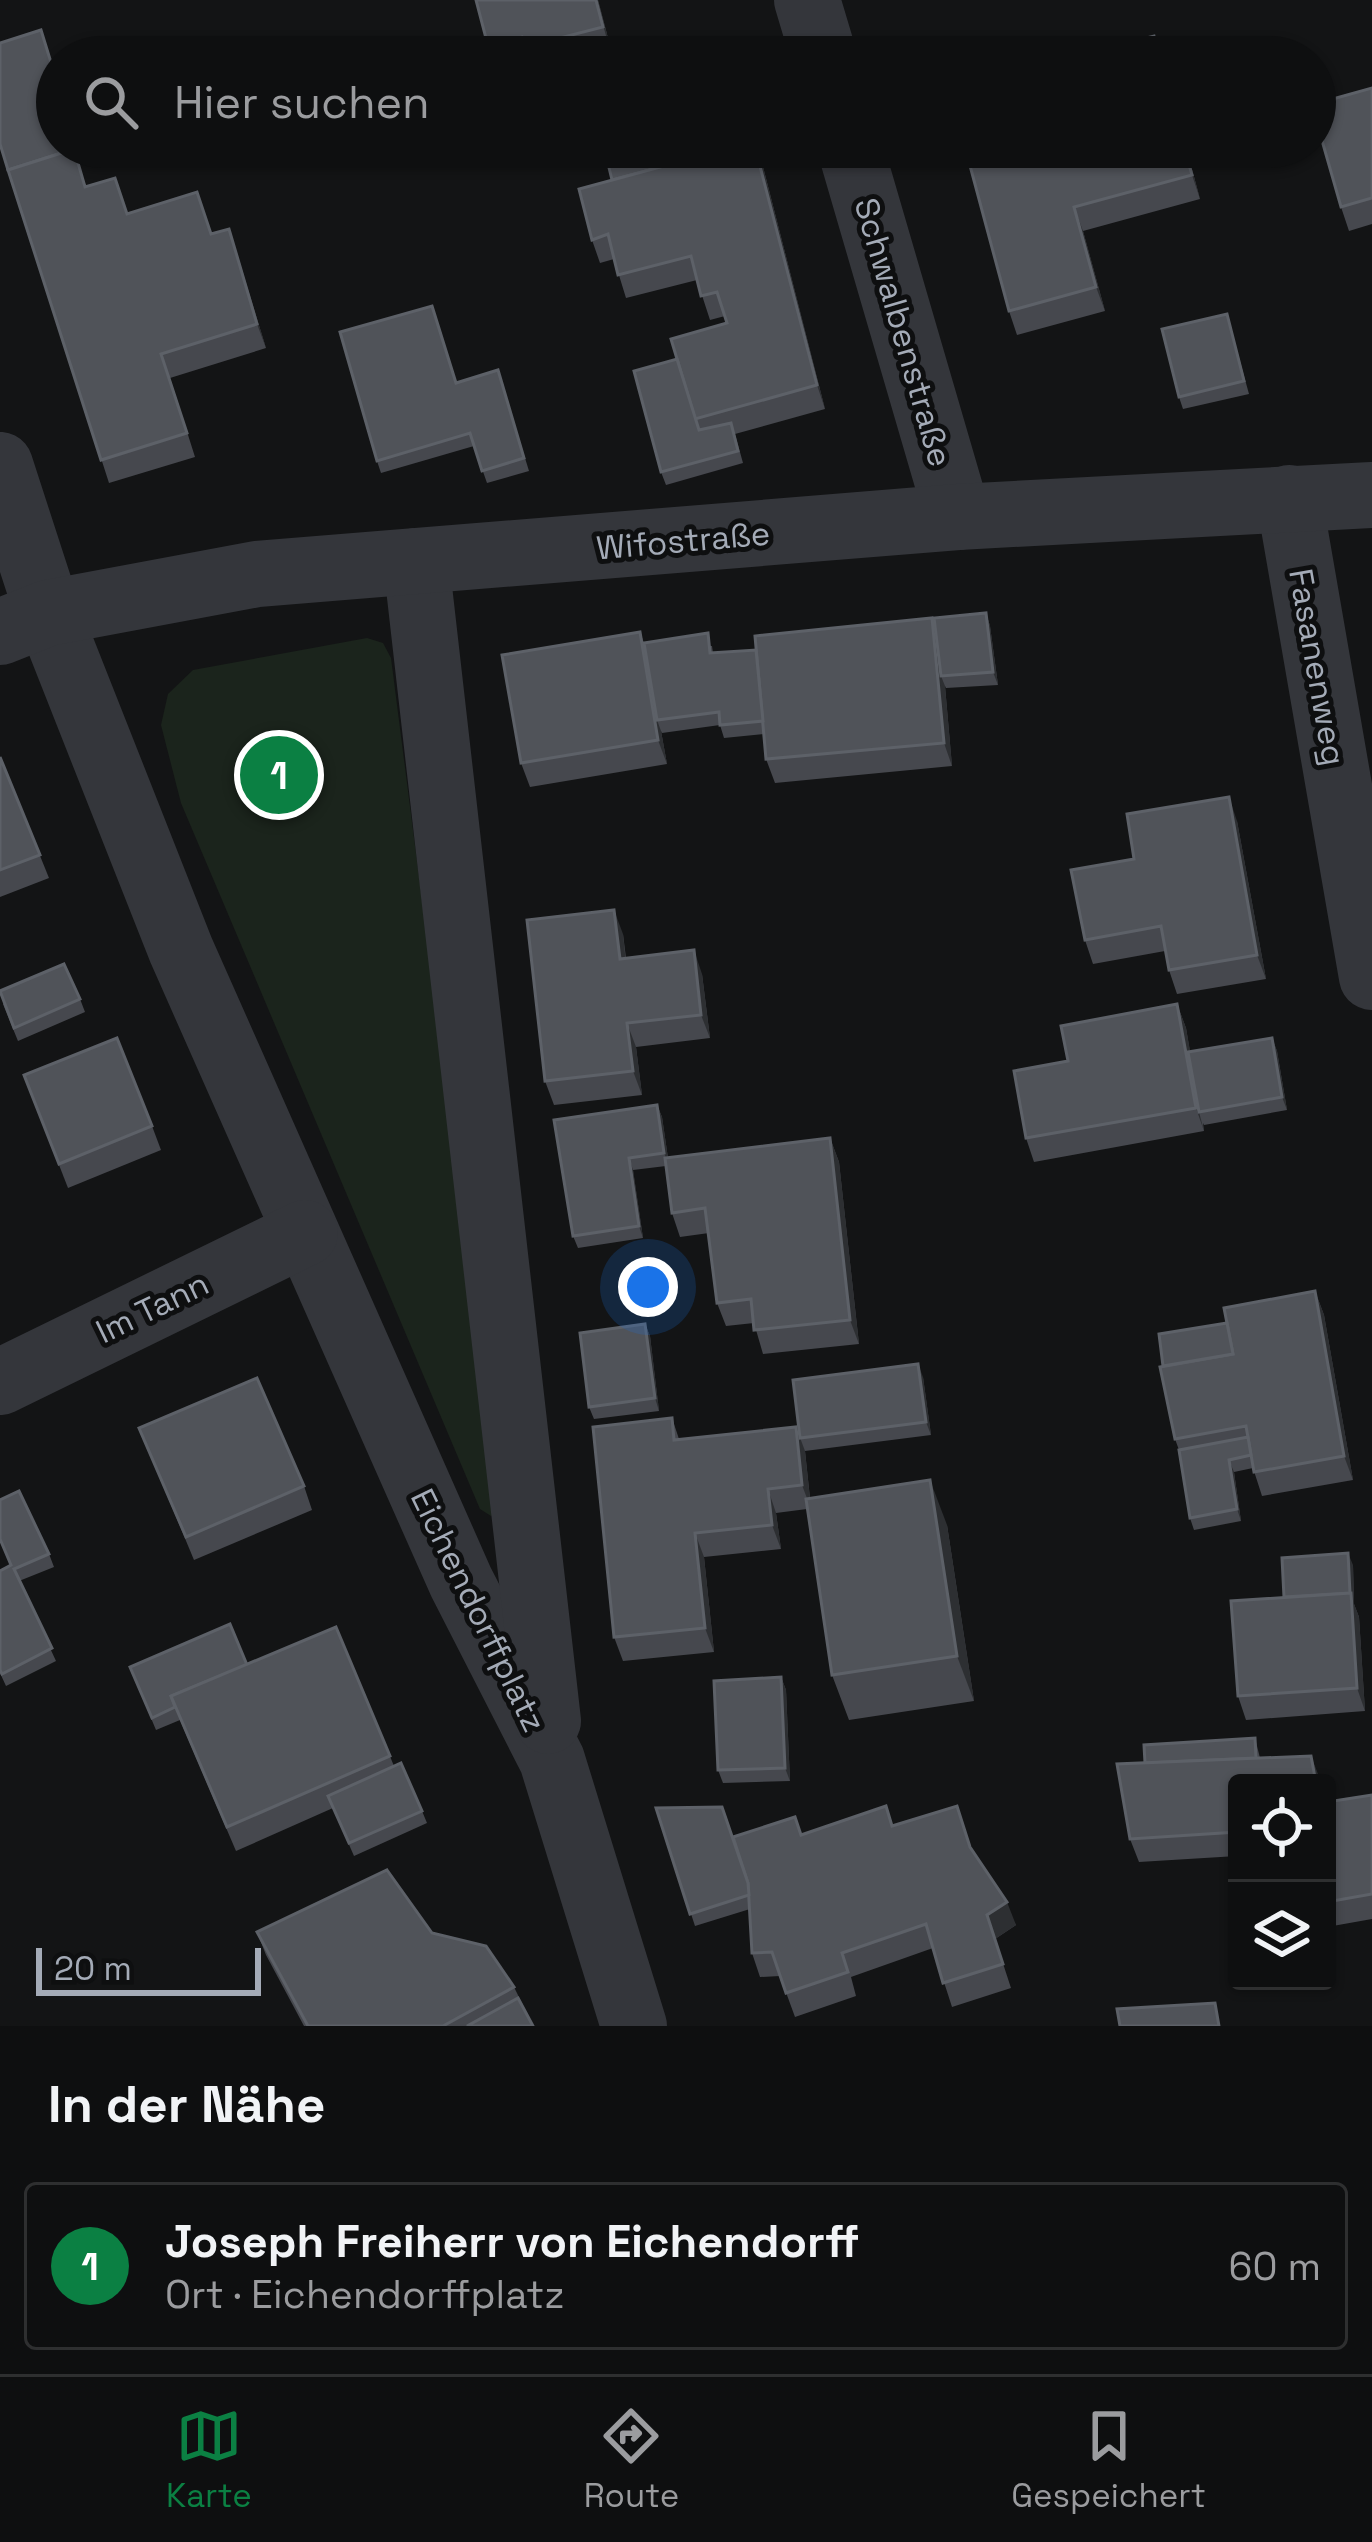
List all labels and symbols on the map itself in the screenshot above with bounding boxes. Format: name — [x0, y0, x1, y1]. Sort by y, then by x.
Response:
street label: Schwalbenstraße — [845, 193, 961, 471]
street label: Wifostraße — [594, 512, 772, 570]
street label: Fasanenweg — [1279, 565, 1355, 769]
pin: 1 — [240, 730, 318, 820]
your location — [618, 1257, 678, 1317]
street label: Im Tann — [89, 1263, 216, 1353]
street label: Eichendorffplatz — [401, 1482, 555, 1739]
scale bar — [36, 1942, 261, 1995]

